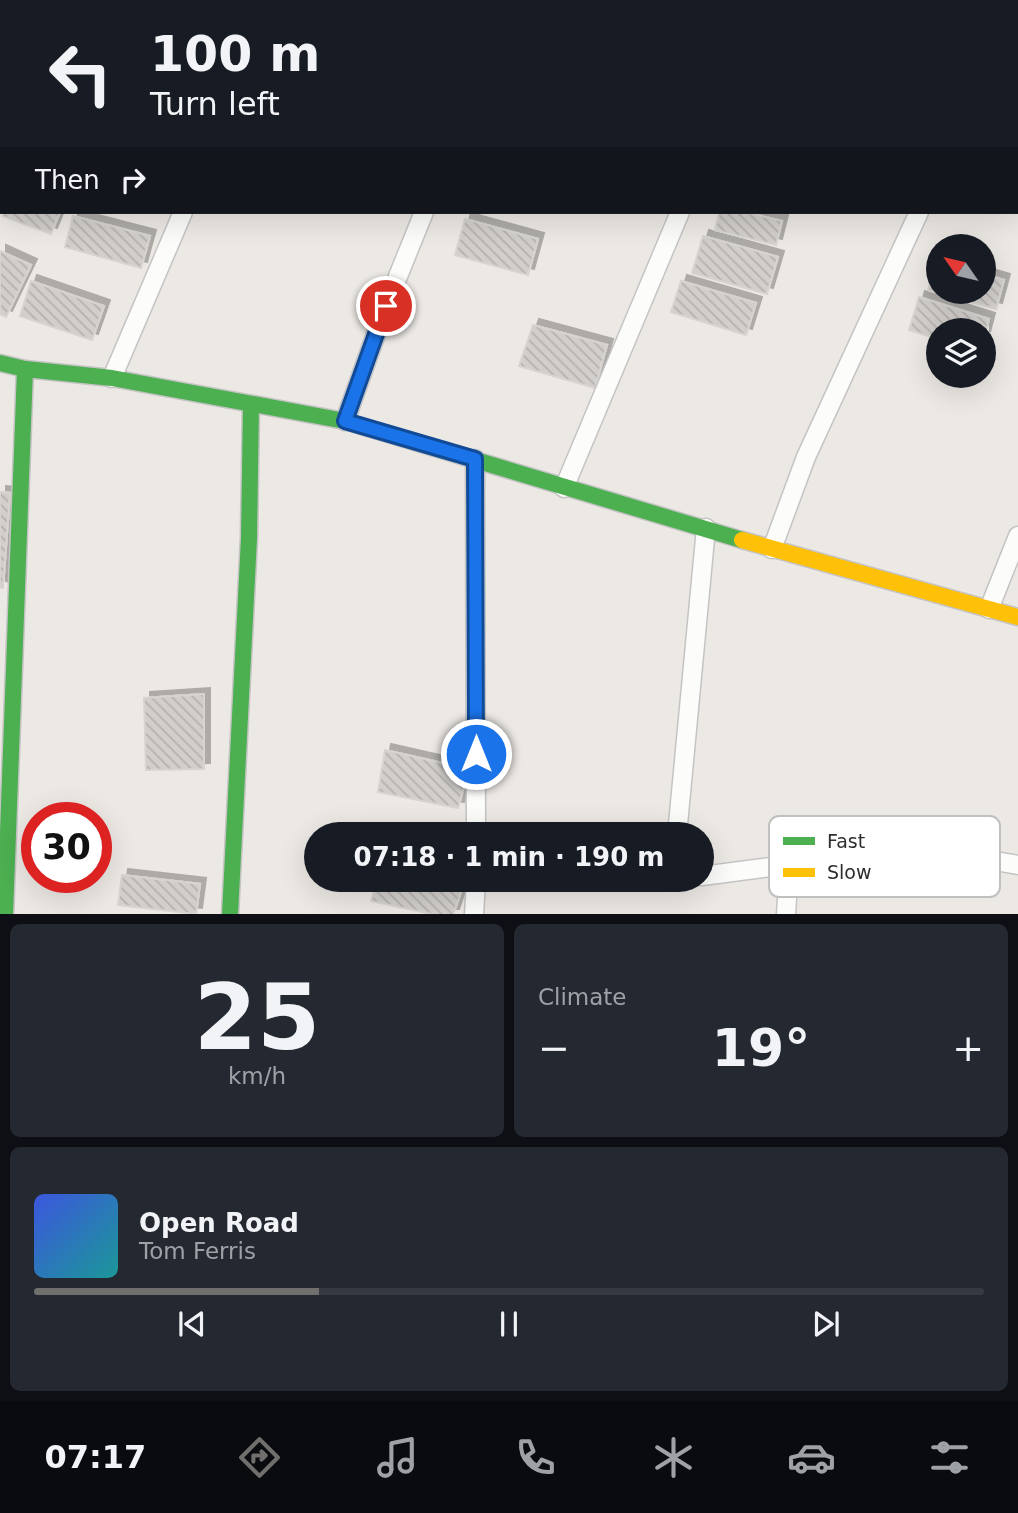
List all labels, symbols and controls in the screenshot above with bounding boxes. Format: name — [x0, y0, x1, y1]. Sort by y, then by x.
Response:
text: 100 m — [150, 26, 320, 83]
icon: left — [35, 28, 126, 119]
text: Turn left — [150, 85, 280, 123]
icon: right — [114, 161, 152, 199]
text: Then — [35, 165, 100, 195]
north arrow — [926, 234, 996, 304]
map controls — [926, 234, 996, 388]
pin — [356, 276, 416, 336]
icon: arrive — [367, 287, 405, 325]
button: layers — [926, 318, 996, 388]
position arrow — [439, 717, 513, 791]
speed limit sign: 30 — [21, 802, 112, 893]
legend — [769, 816, 1000, 897]
text: Fast — [827, 830, 865, 852]
text: 07:18 · 1 min · 190 m — [354, 842, 664, 872]
text: Slow — [827, 861, 872, 883]
text: 25 — [194, 965, 320, 1070]
text: Climate — [538, 984, 627, 1010]
text: 19° — [712, 1018, 810, 1078]
text: − — [538, 1026, 570, 1070]
text: + — [952, 1026, 984, 1070]
text: km/h — [228, 1063, 286, 1089]
text: Open Road — [139, 1208, 299, 1238]
text: Tom Ferris — [139, 1238, 256, 1264]
icon: previous — [173, 1305, 211, 1343]
icon: pause — [490, 1305, 528, 1343]
icon: next — [807, 1305, 845, 1343]
icon: directions — [235, 1433, 284, 1482]
icon: music — [373, 1433, 422, 1482]
icon: phone — [511, 1433, 560, 1482]
icon: climate — [649, 1433, 698, 1482]
icon: car — [787, 1433, 836, 1482]
icon: filters — [925, 1433, 974, 1482]
text: 07:17 — [44, 1438, 146, 1476]

